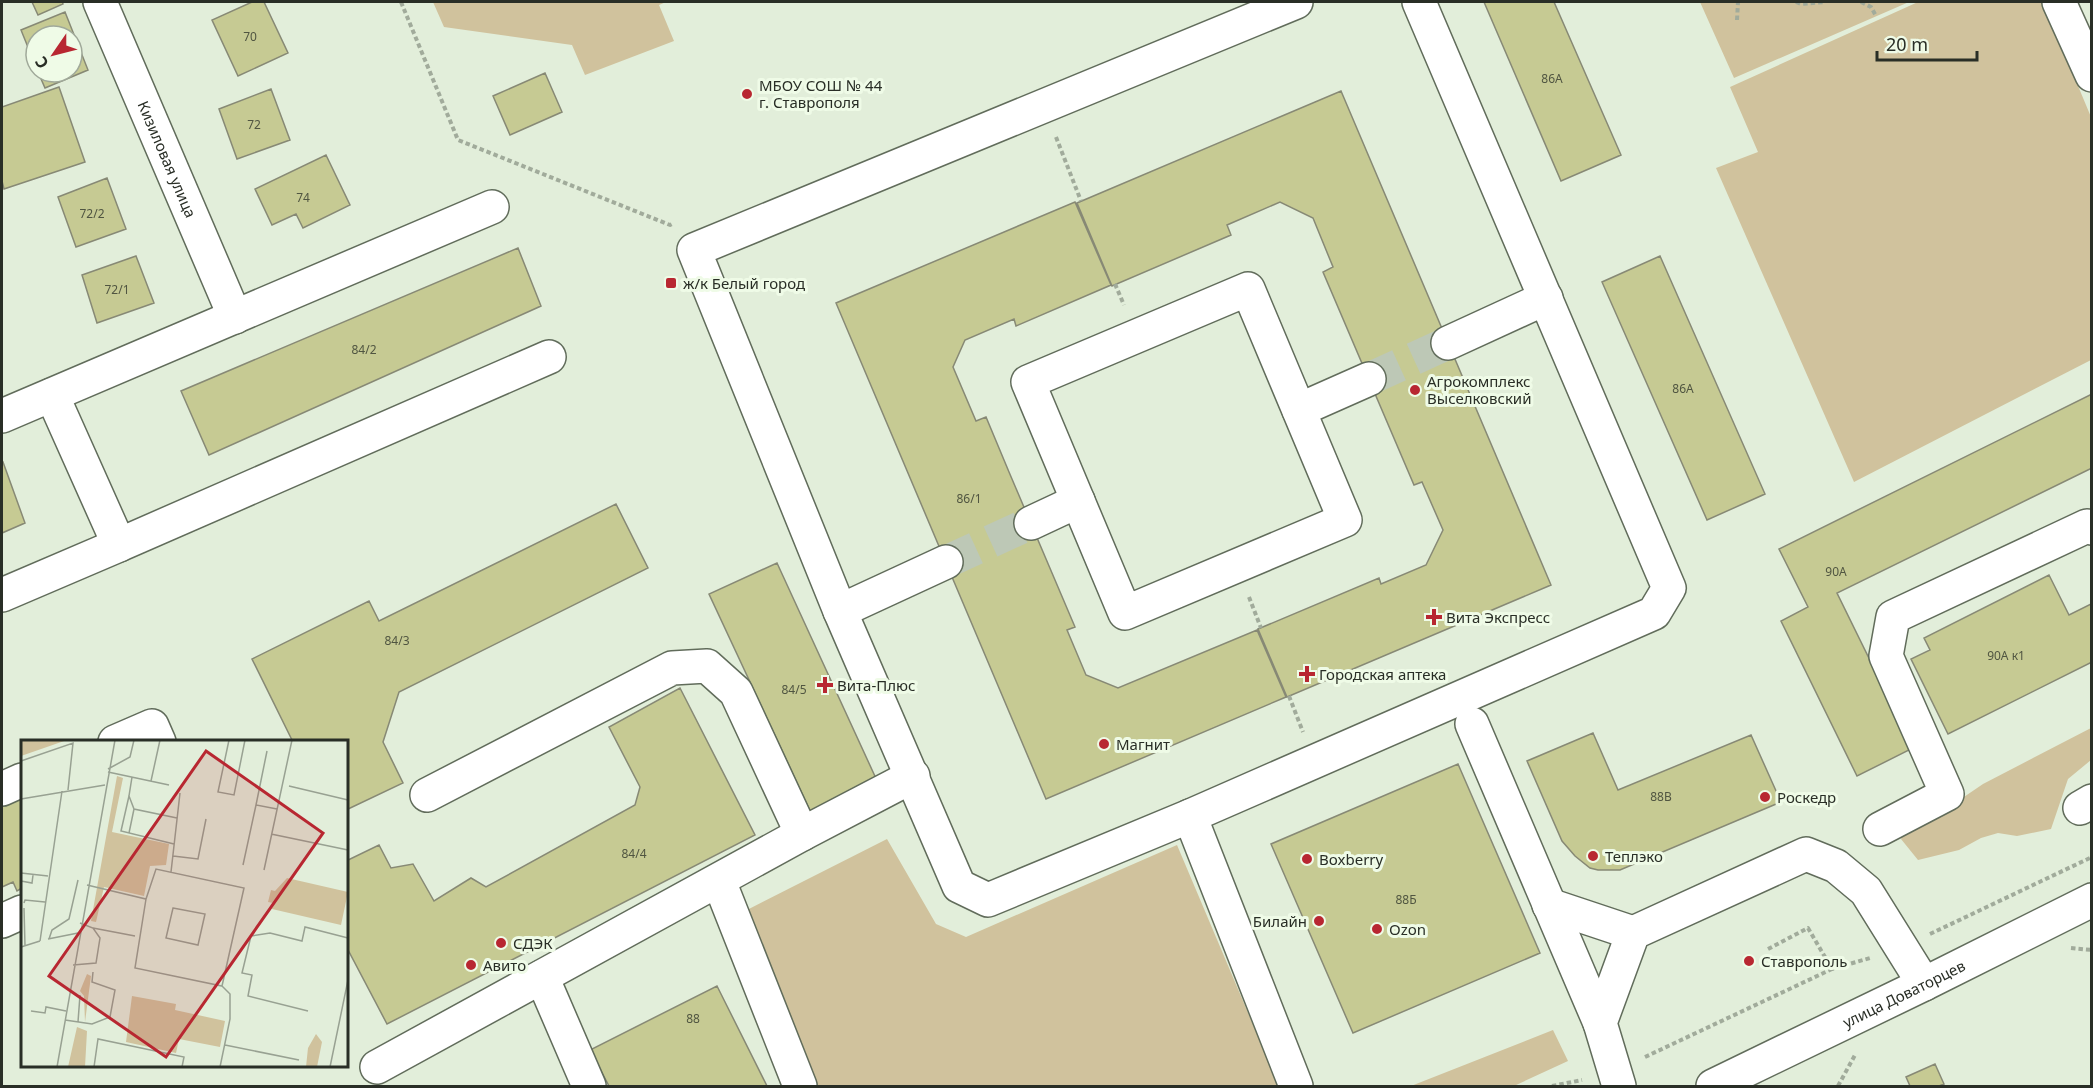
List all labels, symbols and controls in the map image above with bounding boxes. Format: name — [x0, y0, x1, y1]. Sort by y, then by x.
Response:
north arrow — [24, 24, 84, 84]
scale bar — [1877, 24, 1978, 62]
house number: 70 — [243, 28, 257, 45]
text: 20 m — [1886, 32, 1928, 56]
text: С — [30, 52, 54, 73]
house number: 86А — [1541, 70, 1563, 87]
place label: МБОУ СОШ № 44 г. Ставрополя — [759, 75, 883, 112]
marker: МБОУ СОШ № 44 г. Ставрополя — [740, 87, 754, 101]
street label: Кизиловая улица — [134, 98, 201, 221]
house number: 72 — [247, 116, 261, 133]
house number: 74 — [296, 189, 310, 206]
house number: 72/2 — [79, 205, 105, 222]
place label: ж/к Белый город — [683, 273, 805, 293]
marker: ж/к Белый город — [664, 276, 678, 290]
house number: 72/1 — [104, 281, 130, 298]
house number: 84/2 — [351, 341, 377, 358]
place label: Агрокомплекс Выселковский — [1427, 371, 1531, 408]
house number: 86А — [1672, 380, 1694, 397]
marker: Агрокомплекс Выселковский — [1408, 383, 1422, 397]
house number: 86/1 — [956, 490, 982, 507]
house number: 90А — [1825, 563, 1847, 580]
place label: Вита Экспресс — [1446, 607, 1550, 627]
marker: Вита Экспресс — [1427, 610, 1441, 624]
house number: 84/3 — [384, 632, 410, 649]
house number: 90А к1 — [1987, 647, 2025, 664]
place label: Городская аптека — [1319, 664, 1446, 684]
marker: Городская аптека — [1300, 667, 1314, 681]
place label: Вита-Плюс — [837, 675, 915, 695]
marker: Вита-Плюс — [818, 678, 832, 692]
house number: 84/5 — [781, 681, 807, 698]
place label: Магнит — [1116, 734, 1170, 754]
marker: Магнит — [1097, 737, 1111, 751]
inset map — [21, 740, 348, 1067]
place label: Роскедр — [1777, 787, 1836, 807]
house number: 88В — [1650, 788, 1672, 805]
marker: Роскедр — [1758, 790, 1772, 804]
house number: 84/4 — [621, 845, 647, 862]
place label: Теплэко — [1605, 846, 1663, 866]
place label: Boxberry — [1319, 849, 1384, 869]
marker: Теплэко — [1586, 849, 1600, 863]
marker: Boxberry — [1300, 852, 1314, 866]
house number: 88Б — [1395, 891, 1417, 908]
place label: Билайн — [1253, 911, 1307, 931]
marker: Билайн — [1312, 914, 1326, 928]
place label: Ozon — [1389, 919, 1426, 939]
marker: Ozon — [1370, 922, 1384, 936]
place label: СДЭК — [513, 933, 553, 953]
marker: СДЭК — [494, 936, 508, 950]
place label: Ставрополь — [1761, 951, 1847, 971]
marker: Ставрополь — [1742, 954, 1756, 968]
place label: Авито — [483, 955, 526, 975]
street label: улица Доваторцев — [1839, 955, 1968, 1032]
marker: Авито — [464, 958, 478, 972]
house number: 88 — [686, 1010, 700, 1027]

